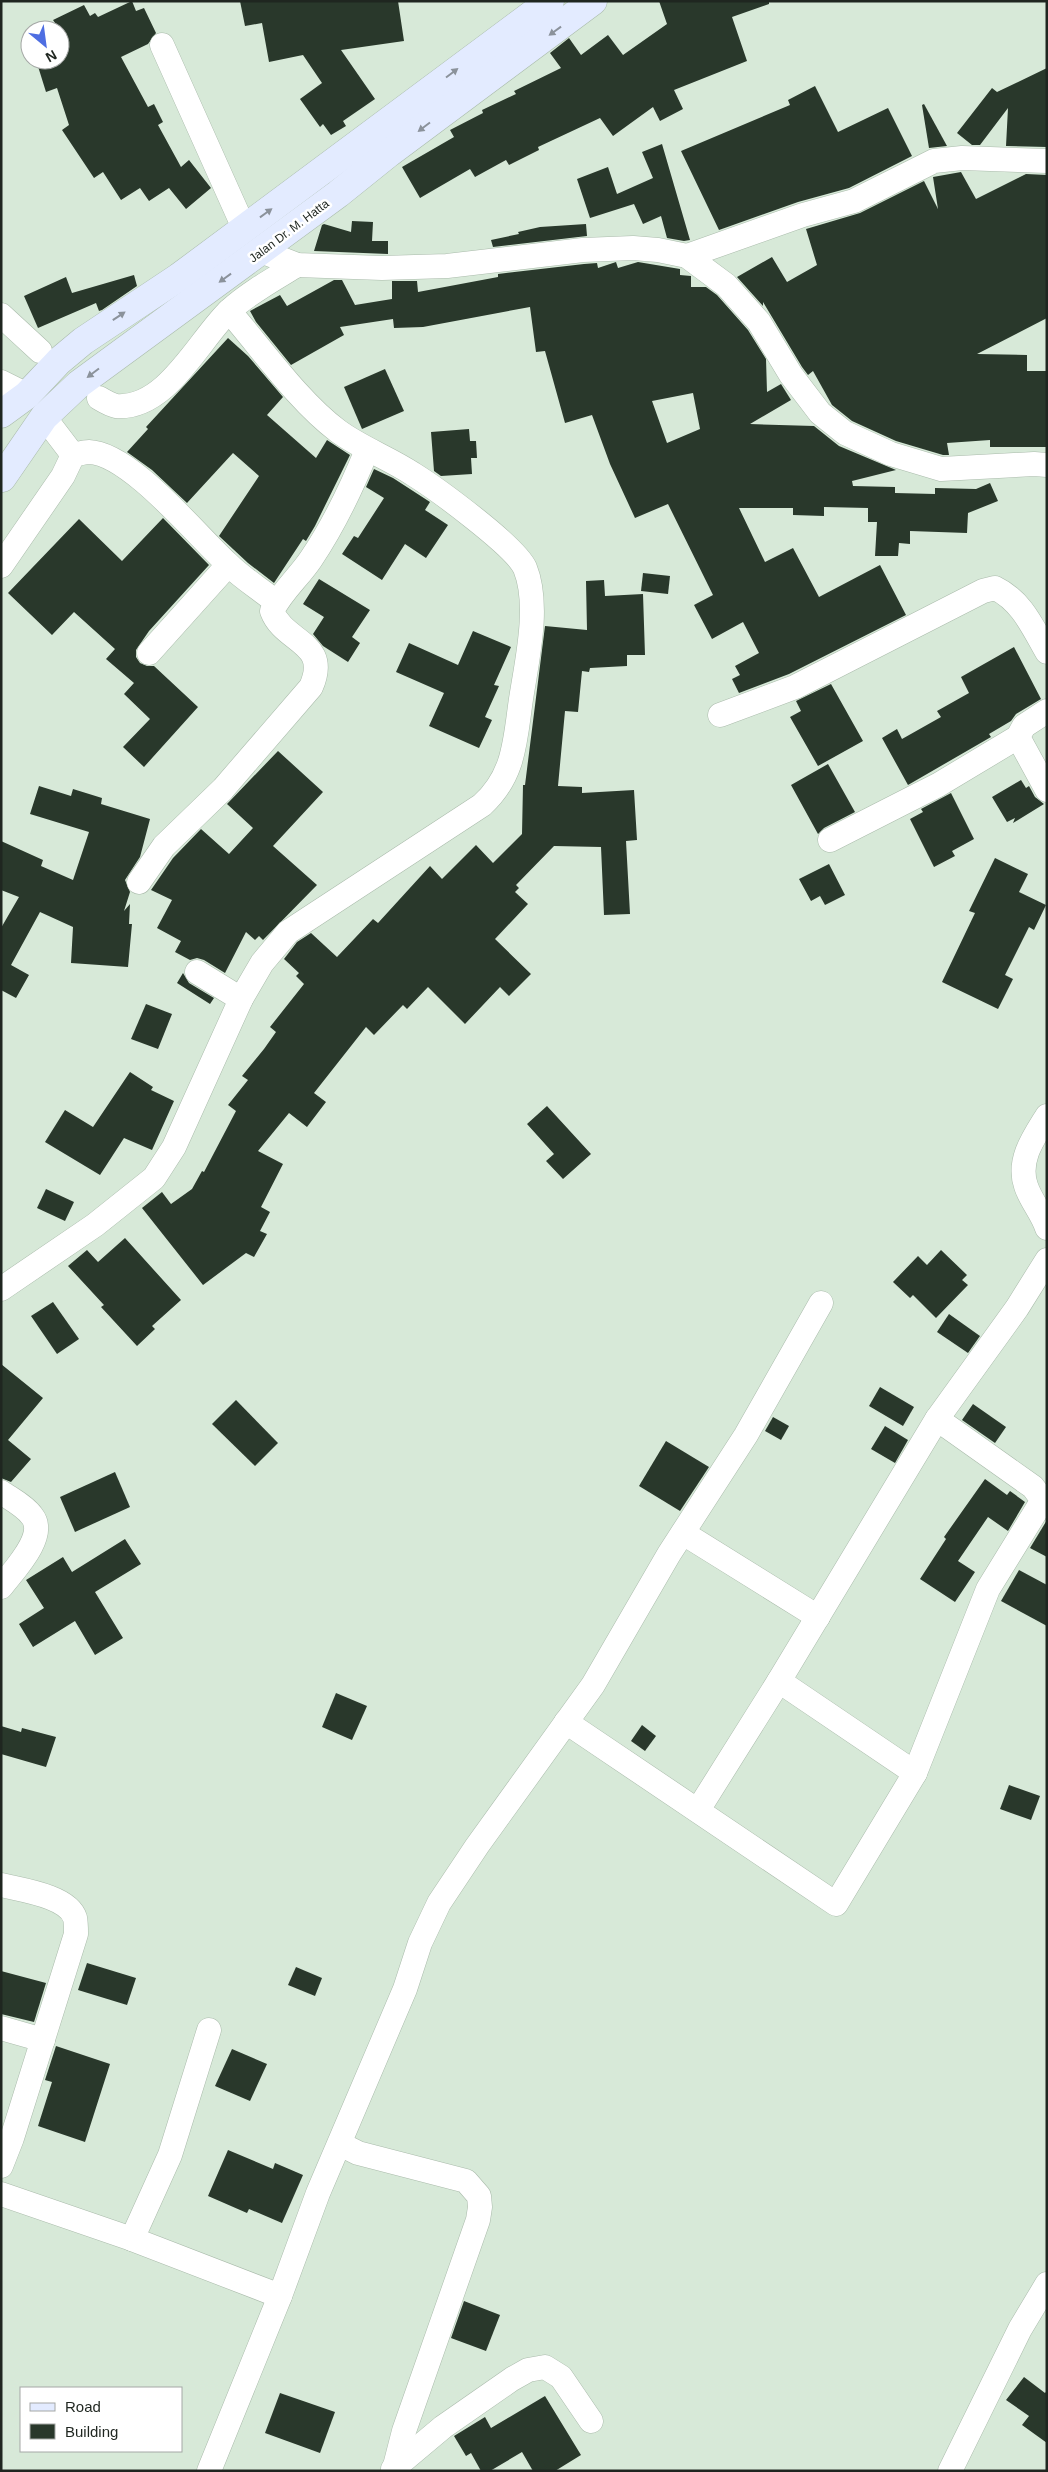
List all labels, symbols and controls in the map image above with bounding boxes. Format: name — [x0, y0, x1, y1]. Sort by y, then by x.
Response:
north arrow — [20, 20, 70, 70]
one-way arrow — [548, 26, 562, 36]
text: N — [43, 47, 60, 66]
one-way arrow — [446, 69, 459, 79]
one-way arrow — [417, 122, 431, 132]
street label: Jalan Dr. M. Hatta — [246, 196, 332, 265]
one-way arrow — [259, 208, 273, 218]
one-way arrow — [218, 273, 232, 283]
one-way arrow — [112, 311, 126, 321]
one-way arrow — [87, 368, 100, 379]
legend — [20, 2387, 182, 2452]
text: Road — [65, 2398, 101, 2415]
text: Building — [65, 2423, 118, 2440]

